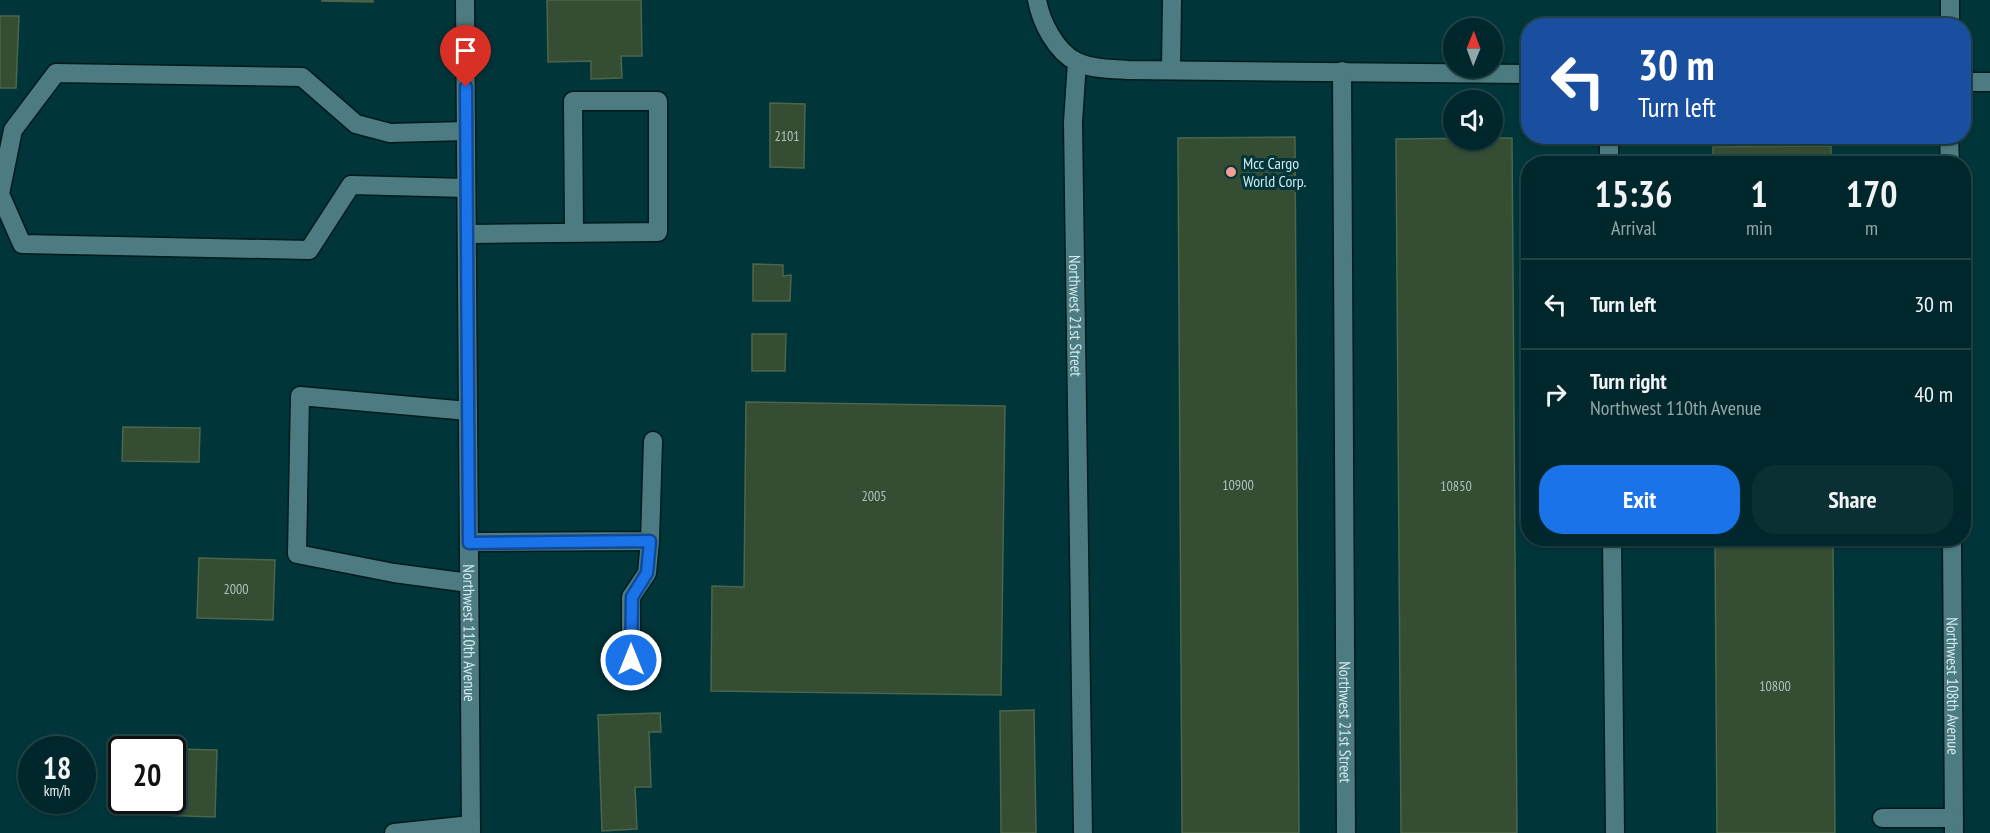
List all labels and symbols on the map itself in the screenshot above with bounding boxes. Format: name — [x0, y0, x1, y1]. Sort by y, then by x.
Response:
north arrow — [1443, 18, 1503, 78]
pin — [440, 25, 491, 87]
house number: 2101 — [774, 127, 800, 145]
place label: Mcc Cargo World Corp. — [1243, 153, 1307, 191]
marker: Mcc Cargo World Corp. — [1224, 165, 1238, 179]
street label: Northwest 21st Street — [1065, 255, 1087, 377]
house number: 10900 — [1222, 476, 1254, 494]
house number: 10850 — [1440, 477, 1472, 495]
house number: 2005 — [861, 487, 887, 505]
street label: Northwest 110th Avenue — [459, 564, 480, 702]
house number: 2000 — [223, 580, 249, 598]
street label: Northwest 108th Avenue — [1943, 617, 1963, 755]
position arrow — [599, 628, 663, 692]
street label: Northwest 21st Street — [1335, 661, 1356, 783]
house number: 10800 — [1759, 677, 1791, 695]
speed limit sign: 20 — [108, 736, 186, 814]

